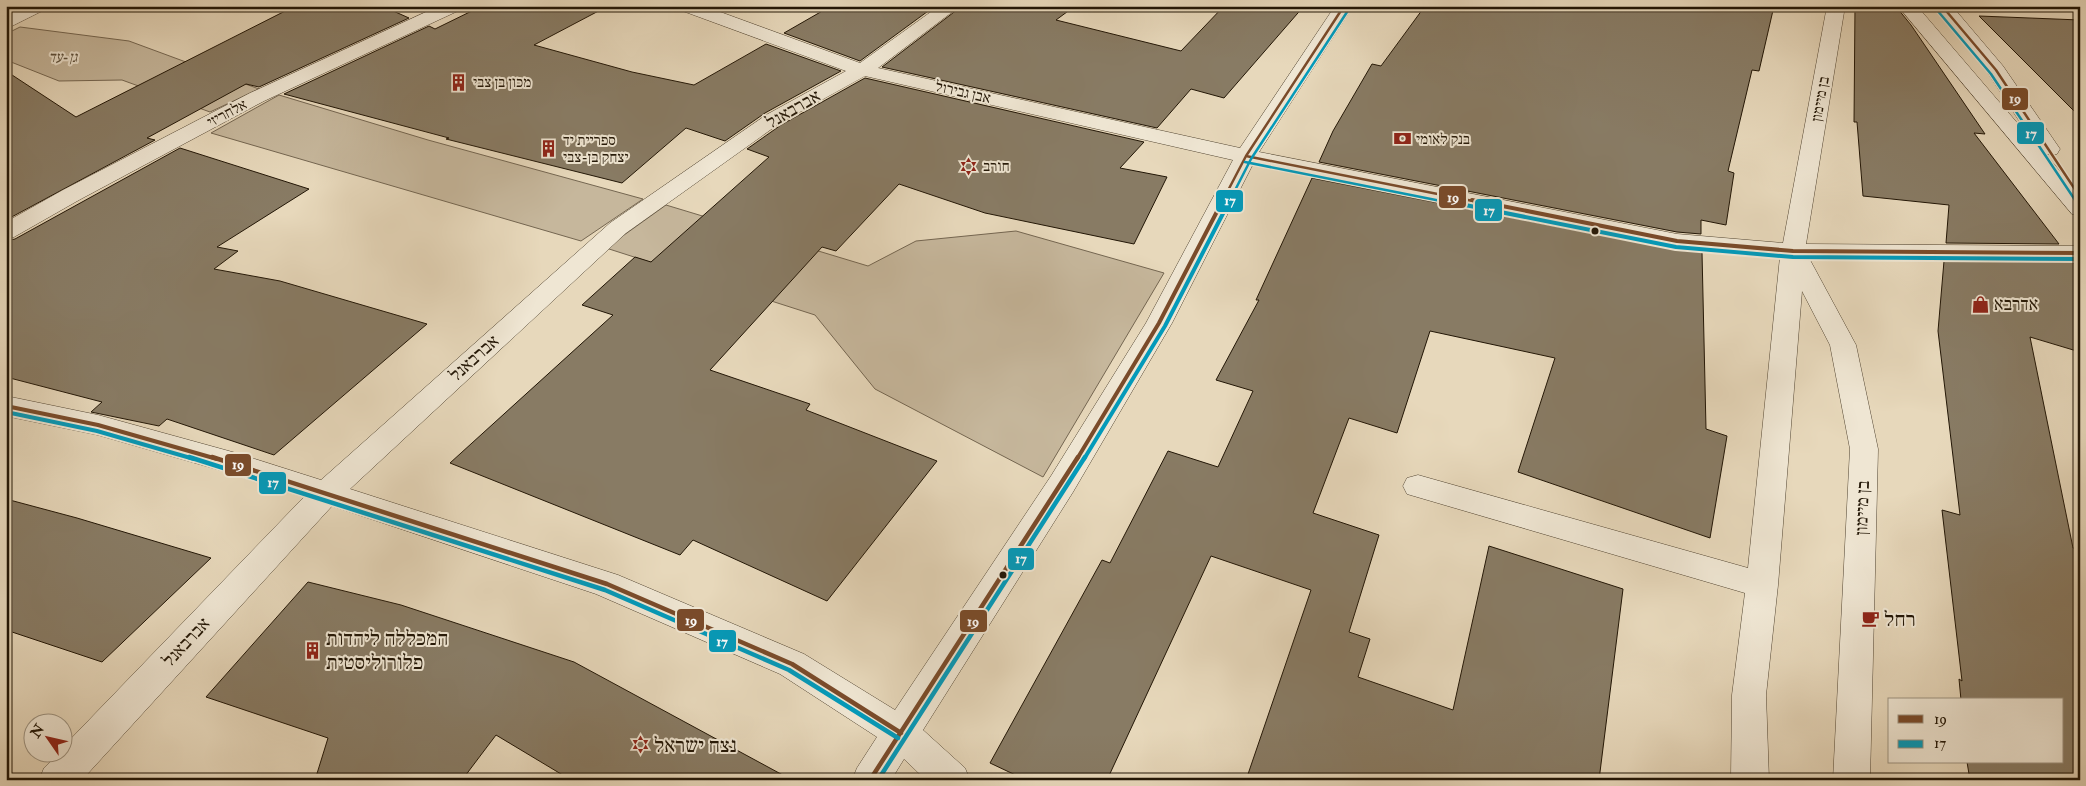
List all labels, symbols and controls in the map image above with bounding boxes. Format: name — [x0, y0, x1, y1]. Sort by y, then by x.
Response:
park label: גן-עד — [49, 48, 78, 67]
building icon: מכון בן צבי — [449, 72, 469, 92]
place label: מכון בן צבי — [473, 73, 531, 92]
street label: בן מיימון — [1807, 75, 1834, 123]
street label: אבן גבירול — [933, 77, 993, 108]
street label: אברבאנל — [762, 85, 825, 134]
line badge: 19 — [2001, 87, 2029, 111]
text: 19 — [2009, 90, 2021, 107]
street label: אלחריזי — [204, 95, 251, 132]
line badge: 17 — [2016, 121, 2045, 145]
text: 17 — [2025, 125, 2037, 142]
bank icon: בנק לאומי — [1392, 129, 1412, 149]
place label: בנק לאומי — [1416, 130, 1470, 149]
place label: ספריית יד יצחק בן-צבי — [563, 131, 629, 167]
building icon: ספריית יד יצחק בן-צבי — [539, 139, 559, 159]
synagogue icon: חורב — [959, 156, 979, 176]
place label: חורב — [983, 157, 1010, 176]
line badge: 19 — [1438, 185, 1467, 209]
line badge: 17 — [1215, 189, 1244, 213]
text: 19 — [1447, 189, 1459, 206]
text: 17 — [1224, 192, 1236, 209]
line badge: 17 — [1474, 198, 1503, 222]
text: 17 — [1483, 202, 1495, 219]
unlabelled marker — [1590, 226, 1600, 236]
place label: אדרבא — [1994, 293, 2038, 316]
shop icon: אדרבא — [1970, 294, 1990, 314]
street label: אברבאנל — [445, 330, 504, 387]
line badge: 19 — [224, 453, 252, 477]
text: 19 — [232, 456, 244, 473]
line badge: 17 — [258, 471, 287, 495]
text: 17 — [267, 474, 279, 491]
street label: בן מיימון — [1850, 480, 1875, 536]
line badge: 17 — [1007, 547, 1035, 571]
text: 17 — [1015, 550, 1027, 567]
unlabelled marker — [998, 570, 1008, 580]
place label: רחל — [1884, 606, 1916, 633]
line badge: 19 — [676, 608, 705, 632]
line badge: 19 — [959, 609, 988, 633]
cafe icon: רחל — [1860, 609, 1880, 629]
text: 19 — [685, 612, 697, 629]
street label: אברבאנל — [158, 613, 215, 672]
text: 19 — [967, 613, 979, 630]
place label: המכללה ליהדות פלורוליסטית — [326, 625, 448, 676]
line badge: 17 — [708, 629, 737, 653]
text: 17 — [716, 633, 728, 650]
building icon: המכללה ליהדות פלורוליסטית — [302, 640, 322, 660]
legend — [1888, 698, 2064, 764]
text: 19 — [1934, 710, 1947, 729]
north arrow — [22, 714, 72, 764]
text: N — [27, 721, 48, 742]
place label: נצח ישראל — [654, 732, 737, 759]
text: 17 — [1934, 734, 1946, 753]
synagogue icon: נצח ישראל — [630, 735, 650, 755]

